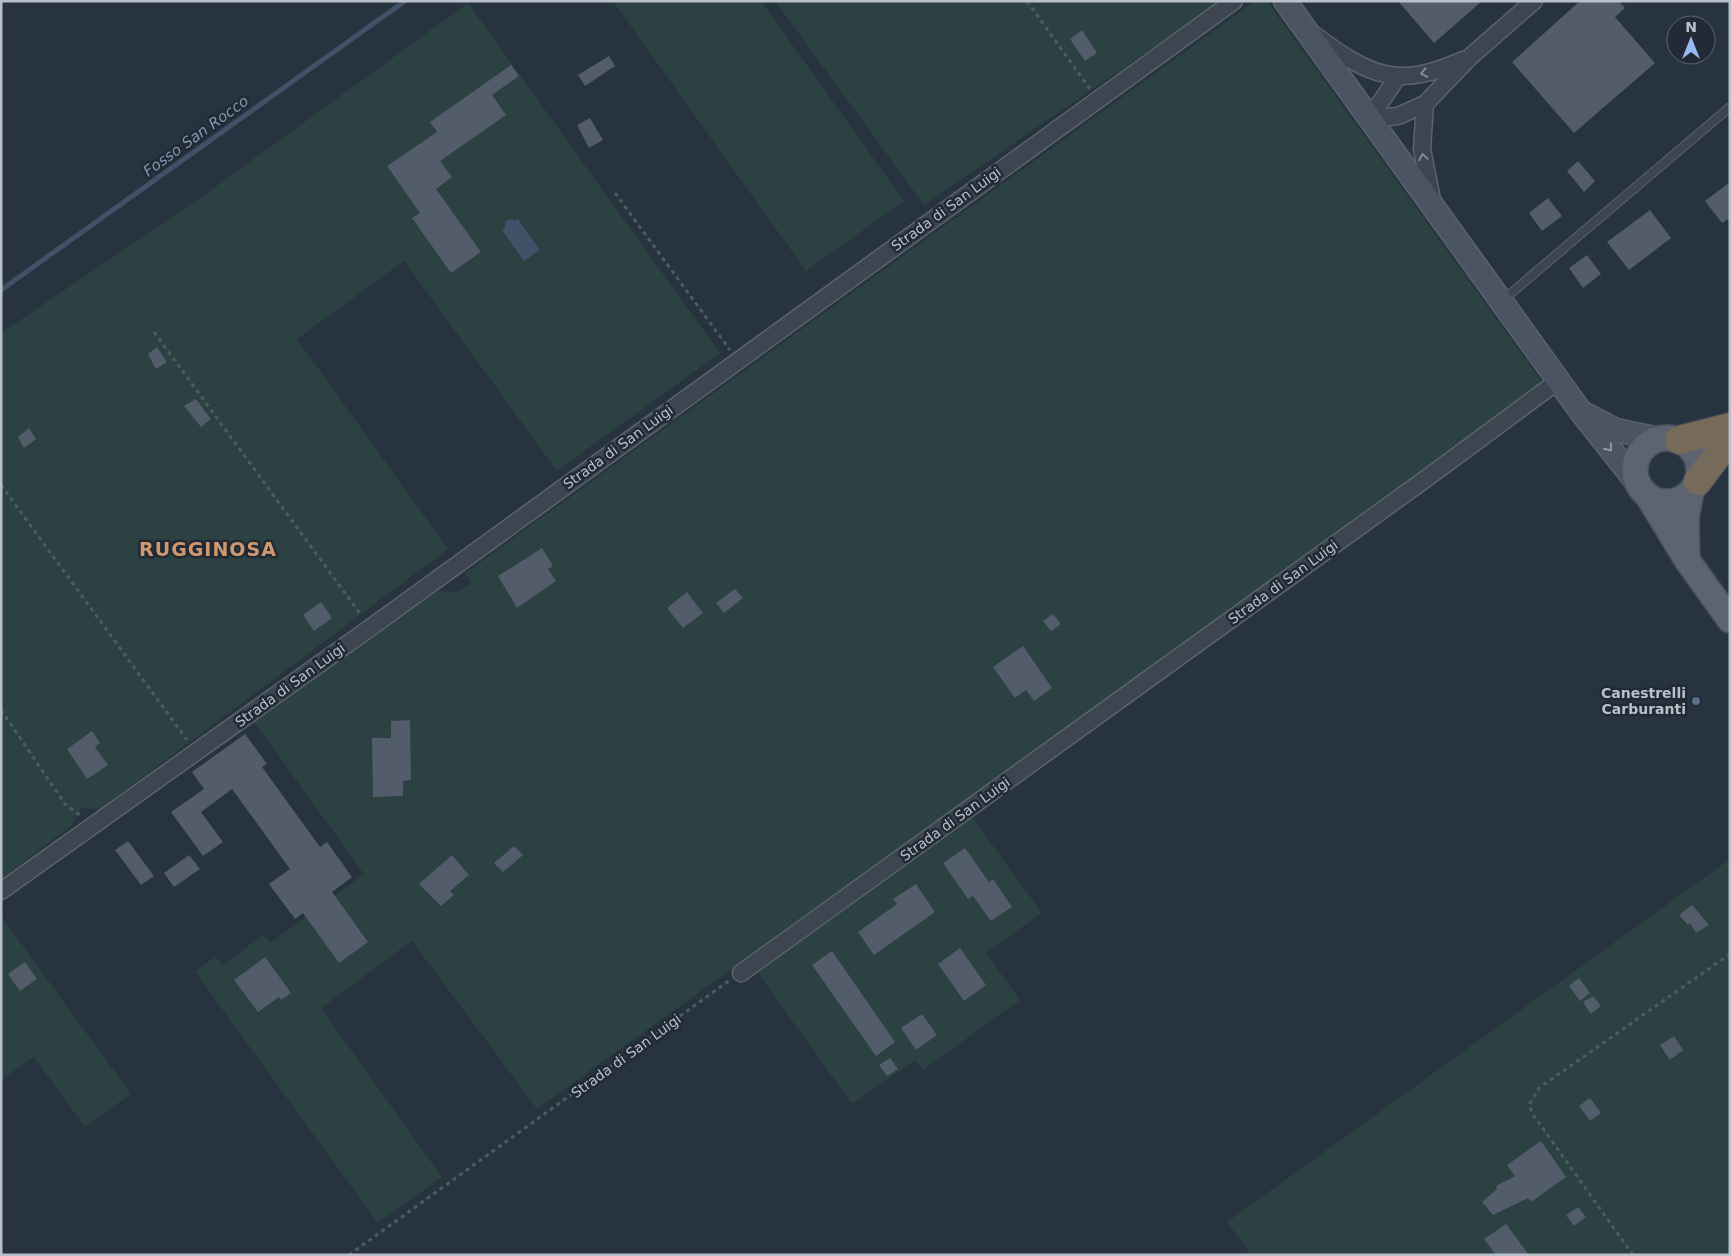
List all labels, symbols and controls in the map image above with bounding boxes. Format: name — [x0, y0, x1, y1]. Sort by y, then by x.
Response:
north arrow — [1666, 15, 1716, 65]
text: N — [1685, 19, 1697, 35]
one-way arrow — [1419, 67, 1428, 77]
water label: Fosso San Rocco — [140, 92, 252, 180]
one-way arrow — [1419, 153, 1429, 162]
street label: Strada di San Luigi — [888, 164, 1004, 254]
street label: Strada di San Luigi — [560, 402, 676, 492]
one-way arrow — [1604, 442, 1612, 451]
street label: Strada di San Luigi — [1225, 537, 1341, 627]
district label: RUGGINOSA — [139, 538, 277, 560]
street label: Strada di San Luigi — [232, 640, 348, 730]
place label: Canestrelli Carburanti — [1601, 685, 1686, 717]
marker: Canestrelli Carburanti — [1690, 695, 1702, 707]
street label: Strada di San Luigi — [897, 774, 1013, 864]
street label: Strada di San Luigi — [568, 1011, 684, 1101]

